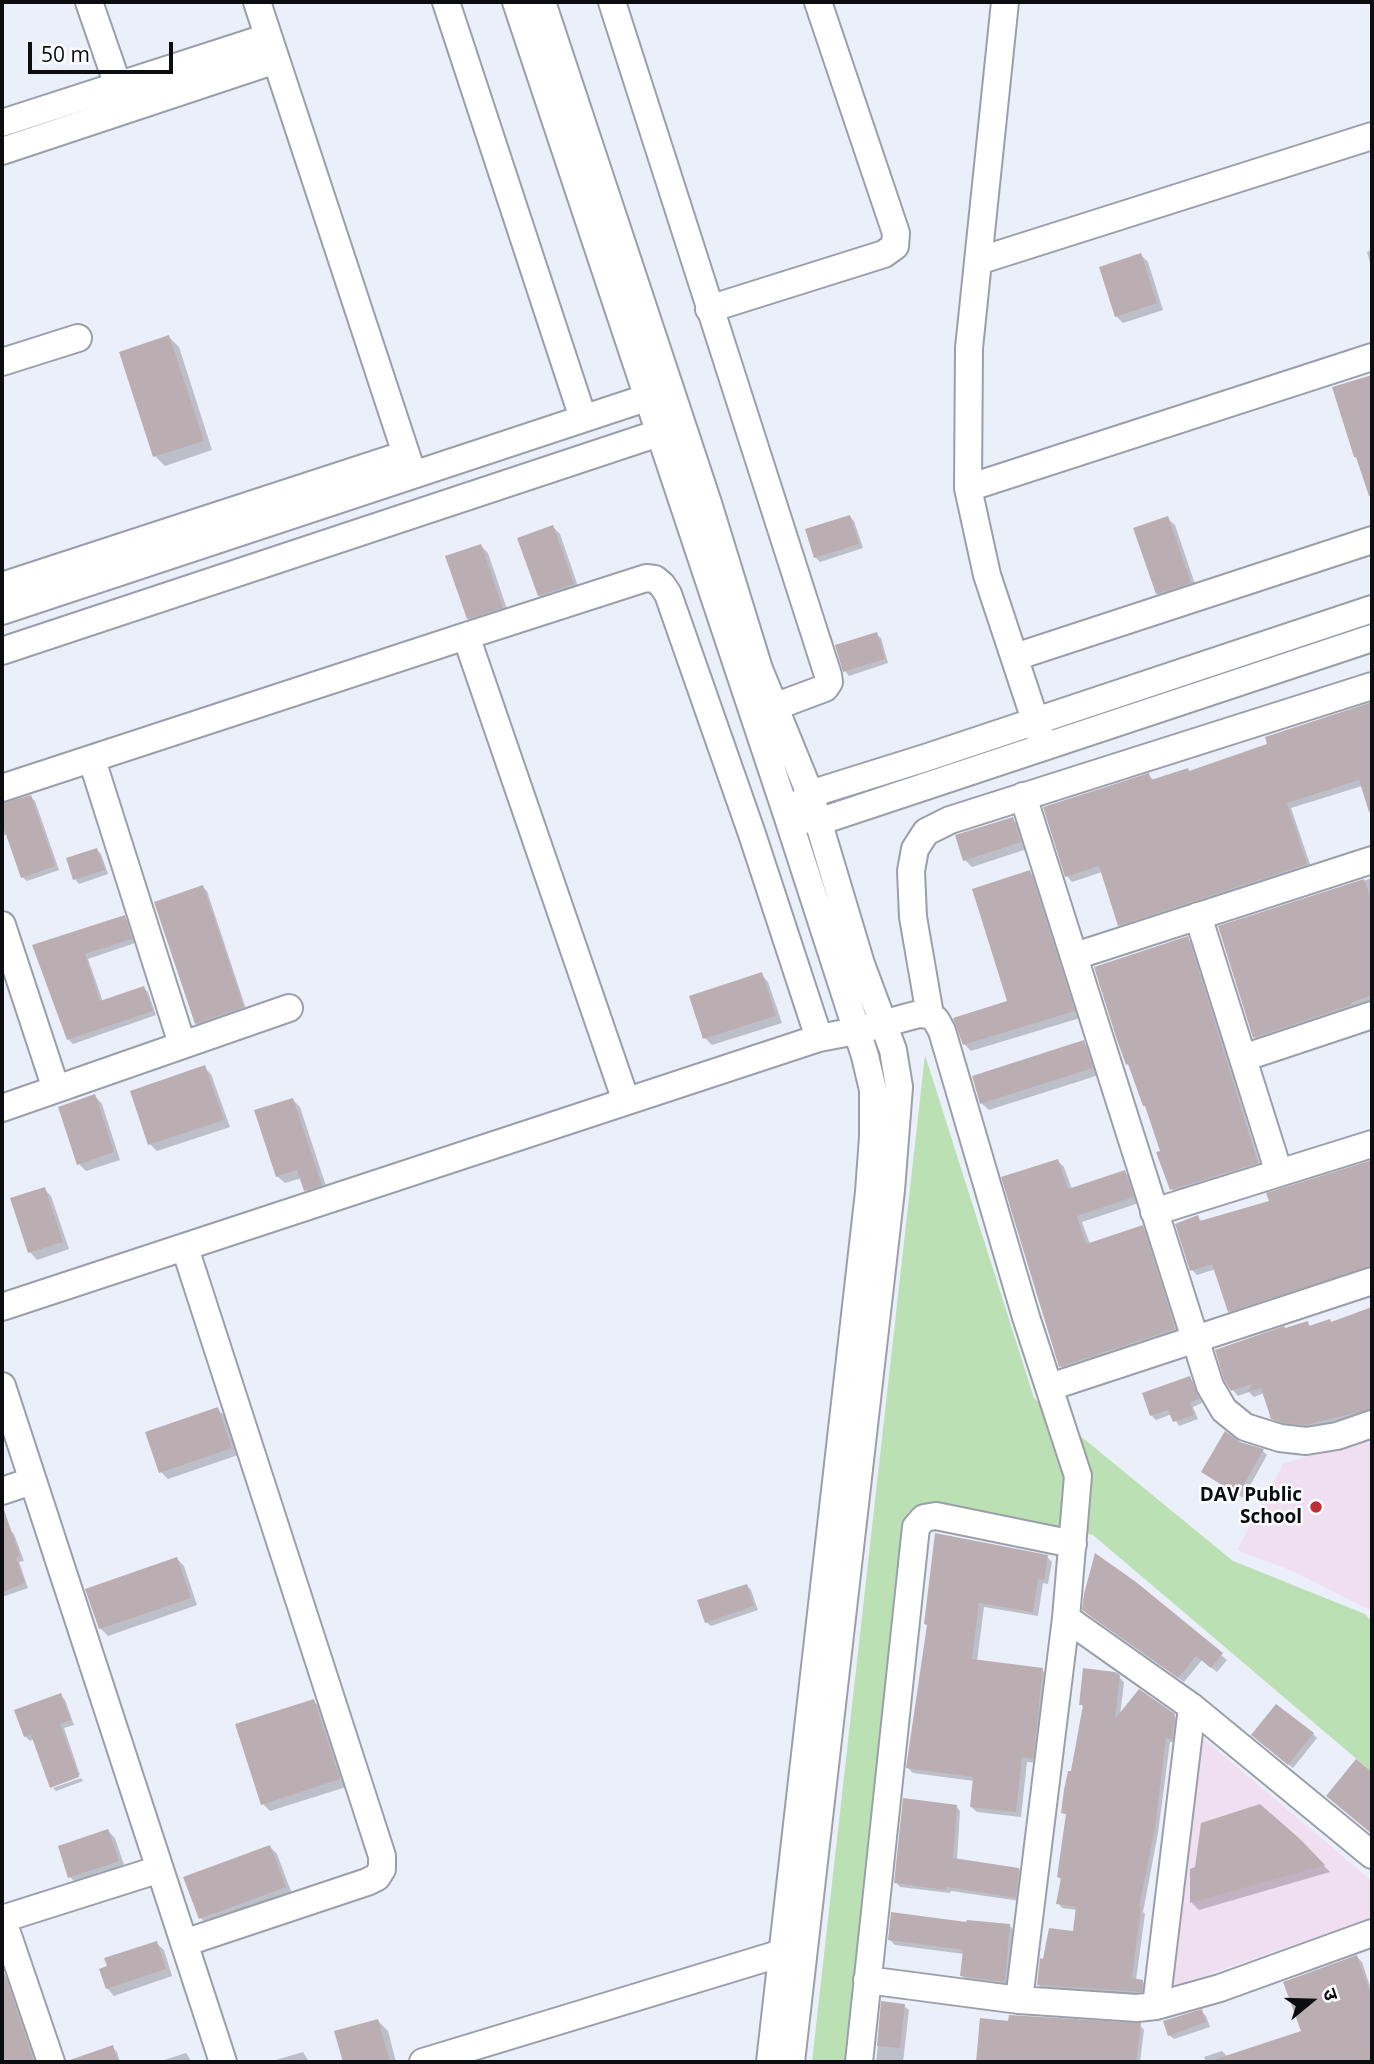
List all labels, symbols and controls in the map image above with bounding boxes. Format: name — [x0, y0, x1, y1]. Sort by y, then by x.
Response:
scale bar — [32, 28, 177, 72]
text: 50 m — [41, 40, 90, 68]
place label: DAV Public School — [1200, 1485, 1302, 1529]
marker: DAV Public School — [1308, 1499, 1324, 1515]
north arrow — [1276, 1966, 1346, 2036]
text: उ — [1317, 1985, 1345, 2004]

